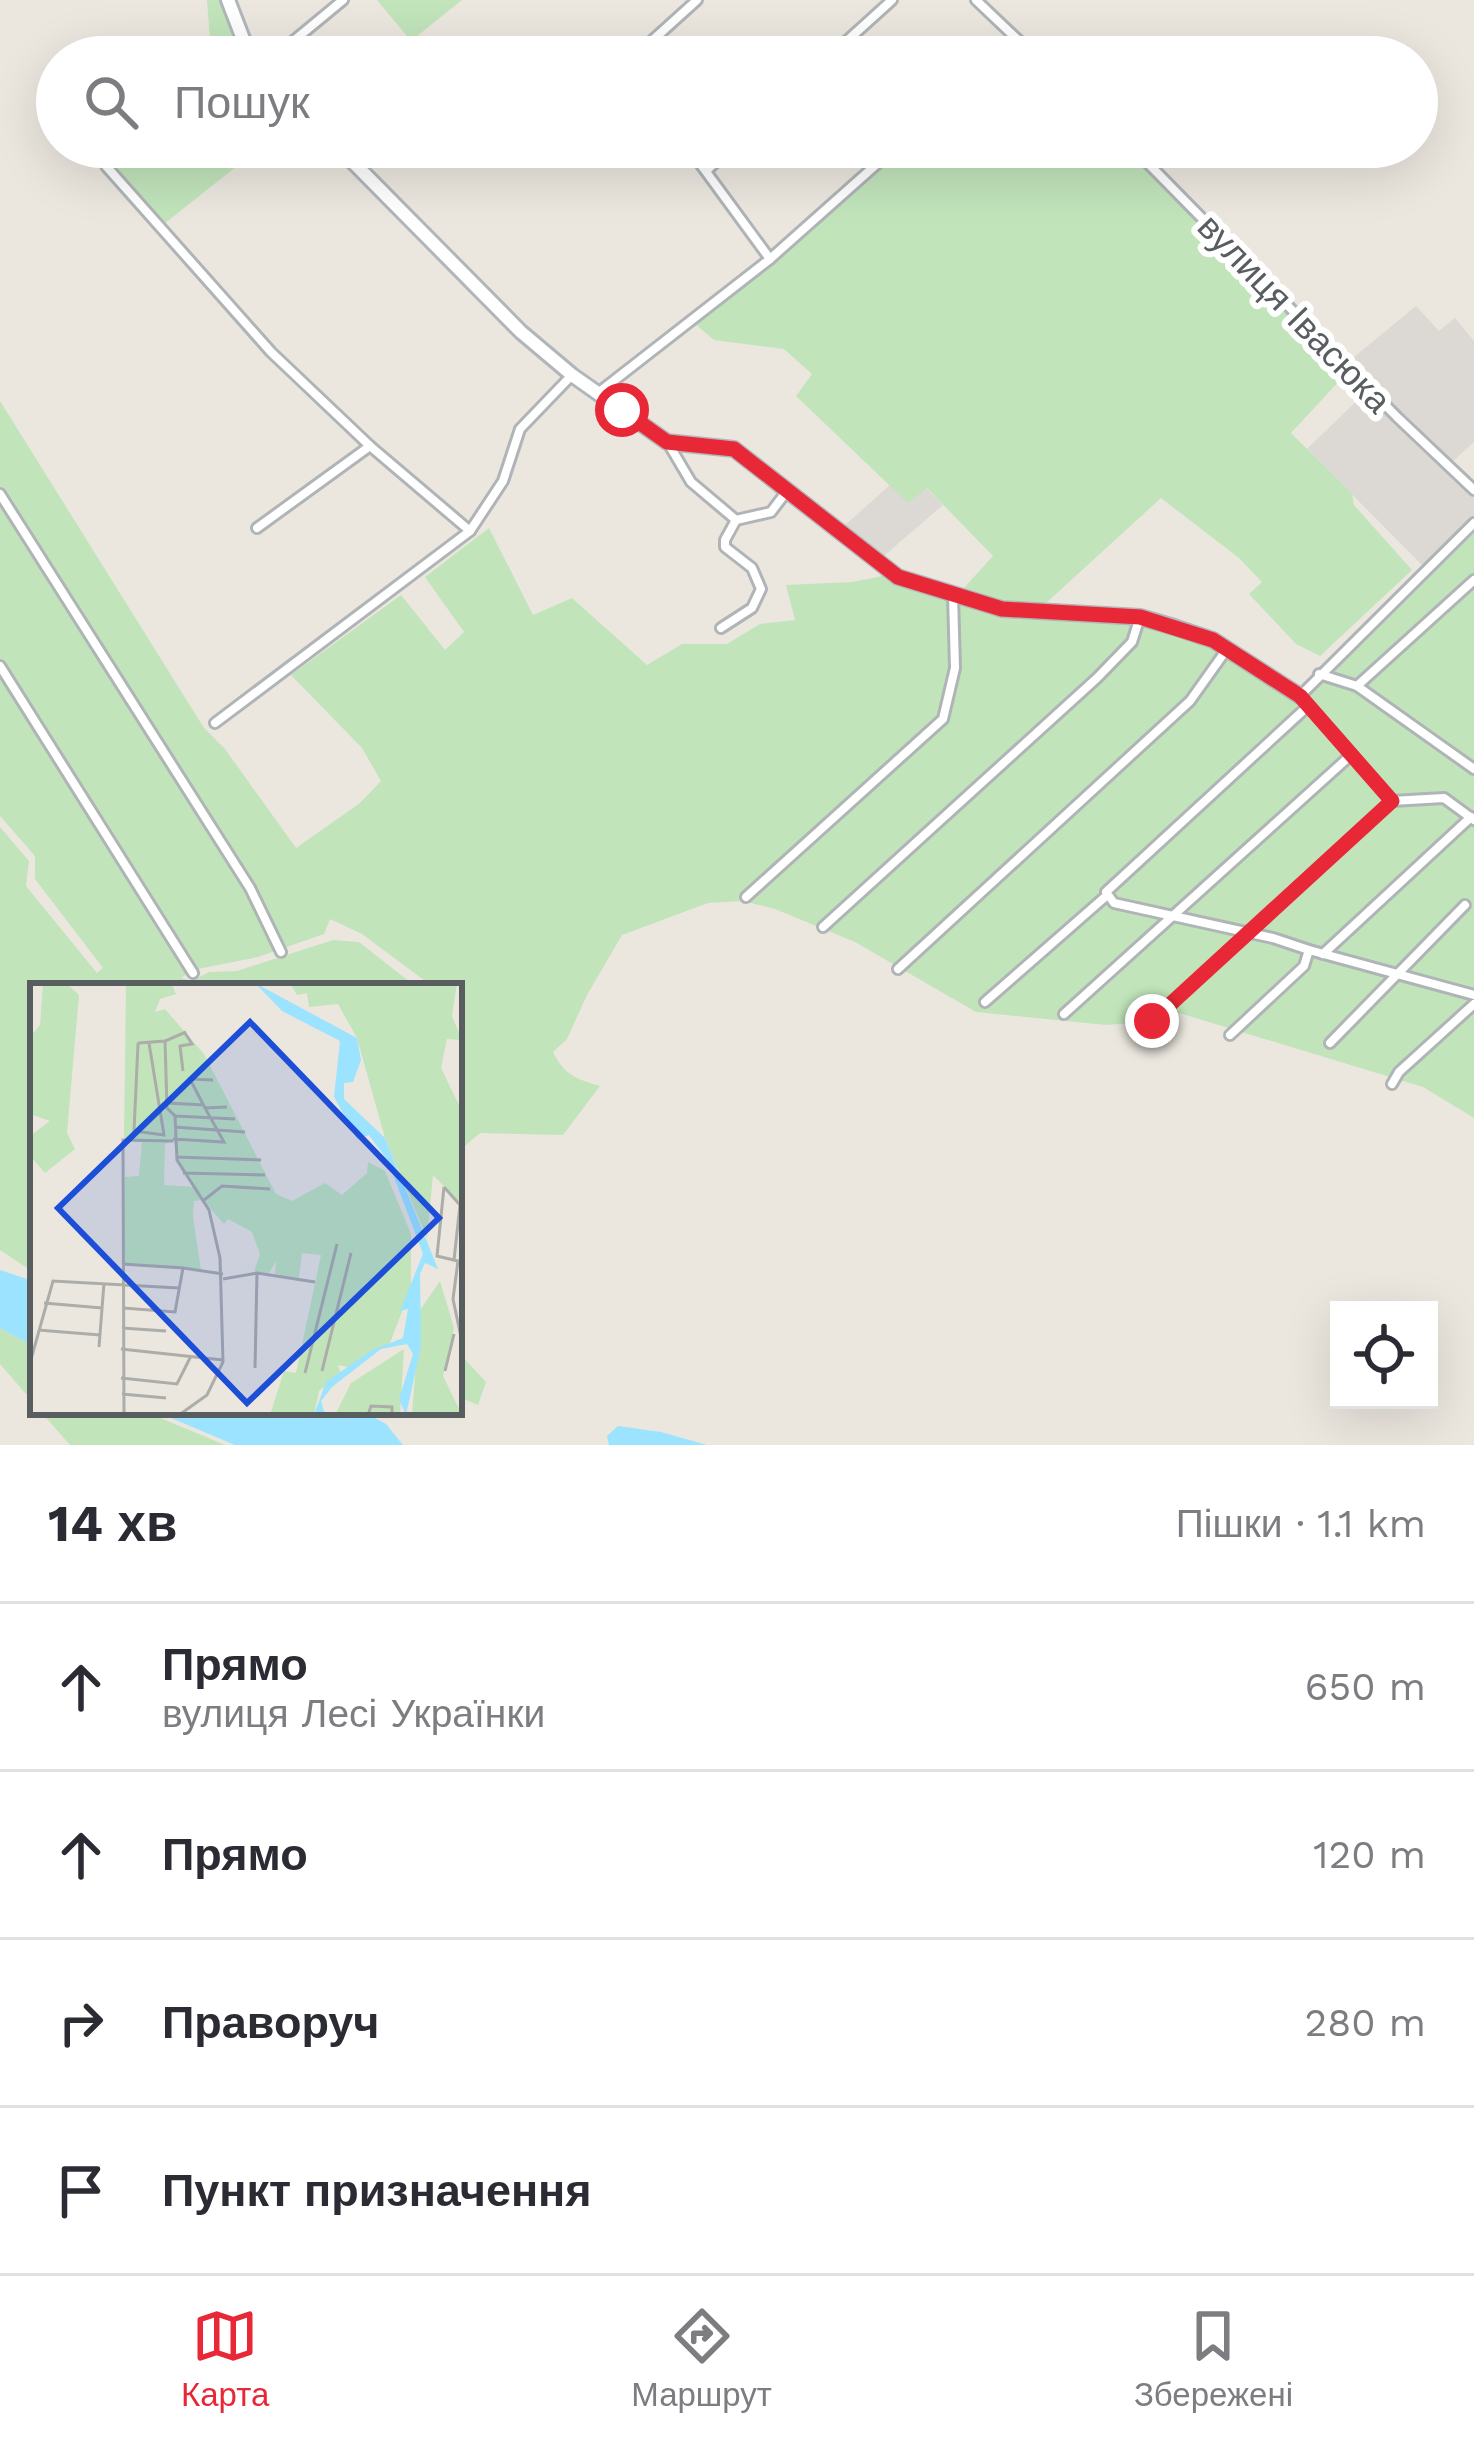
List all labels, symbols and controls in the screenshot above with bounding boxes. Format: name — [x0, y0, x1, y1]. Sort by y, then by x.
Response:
search box — [36, 36, 1438, 168]
icon: search — [78, 69, 144, 135]
text: Пошук — [174, 76, 310, 129]
street label: вулиця Івасюка — [1189, 206, 1400, 422]
route start — [595, 383, 649, 437]
inset map — [30, 983, 462, 1415]
route end — [1125, 994, 1179, 1048]
map controls — [1330, 1301, 1438, 1409]
button: locate — [1330, 1301, 1438, 1409]
text: 14 хв — [48, 1494, 177, 1553]
text: Пішки · 1.1 km — [1176, 1501, 1426, 1546]
text: Прямо — [162, 1638, 308, 1691]
icon: ahead — [48, 1654, 114, 1720]
text: 650 m — [1305, 1664, 1426, 1709]
text: вулиця Лесі Українки — [162, 1691, 545, 1736]
icon: ahead — [48, 1822, 114, 1888]
text: Прямо — [162, 1828, 308, 1881]
text: 120 m — [1313, 1832, 1426, 1877]
icon: right — [48, 1990, 114, 2056]
text: Праворуч — [162, 1996, 379, 2049]
text: 280 m — [1305, 2000, 1426, 2045]
icon: arrive — [48, 2158, 114, 2224]
text: Пункт призначення — [162, 2164, 592, 2217]
tab: Карта — [181, 2303, 269, 2414]
tab: Маршрут — [631, 2303, 772, 2414]
tab: Збережені — [1134, 2303, 1293, 2414]

